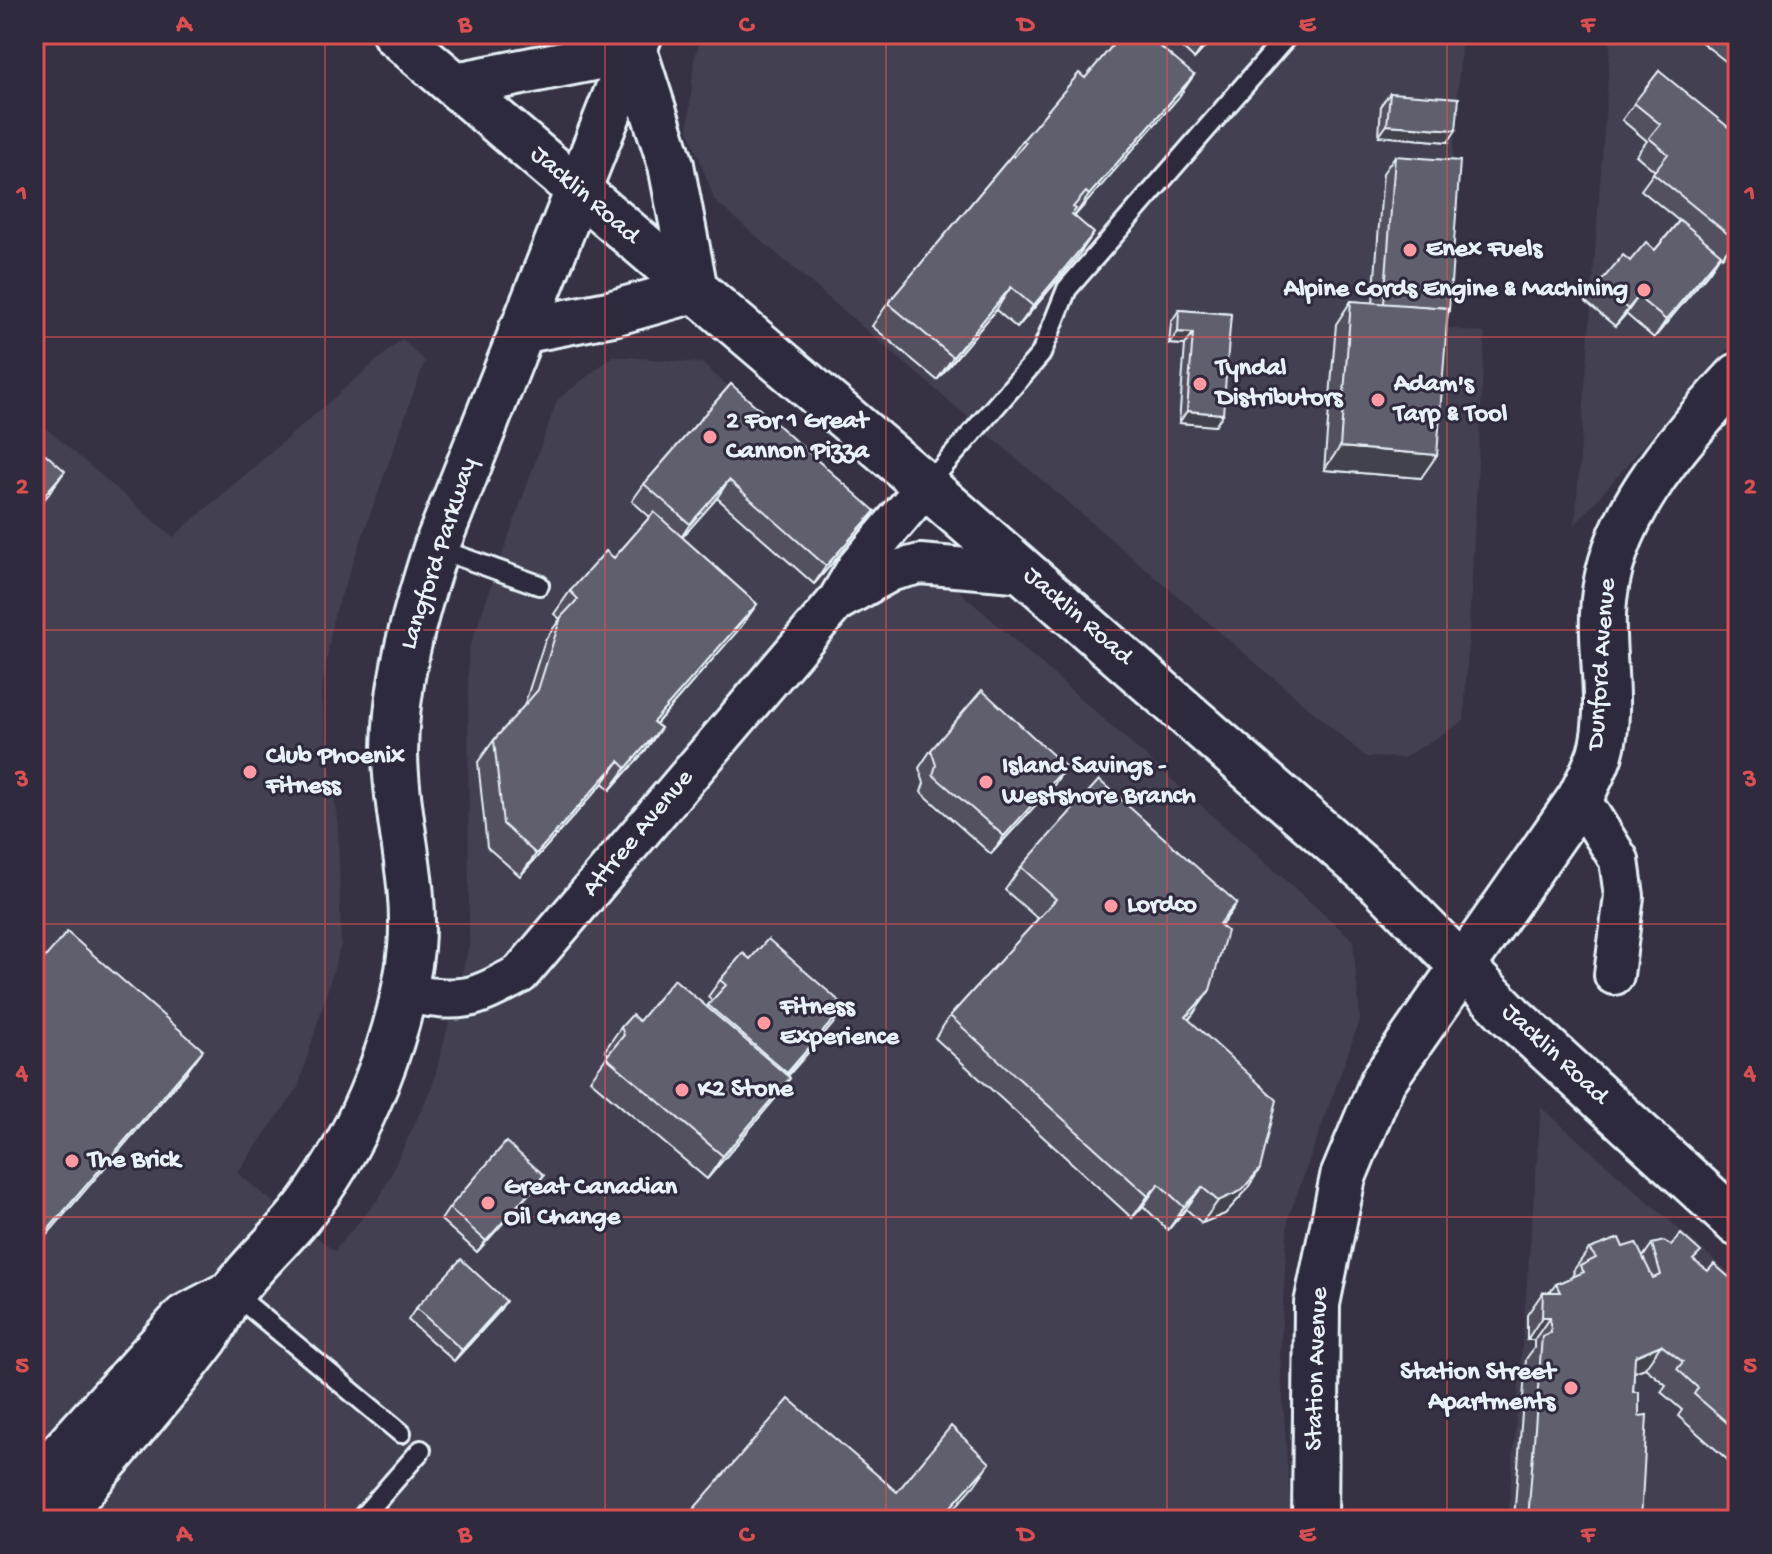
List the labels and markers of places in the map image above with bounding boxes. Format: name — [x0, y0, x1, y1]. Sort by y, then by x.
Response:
place label: Enex Fuels — [1426, 235, 1543, 266]
marker: Enex Fuels — [1401, 241, 1419, 259]
place label: Alpine Cords Engine & Machining — [1283, 275, 1628, 306]
marker: Alpine Cords Engine & Machining — [1635, 281, 1653, 299]
place label: Tyndal Distributors — [1214, 354, 1344, 415]
place label: Adam's Tarp & Tool — [1392, 370, 1508, 431]
marker: Tyndal Distributors — [1191, 375, 1209, 393]
marker: Adam's Tarp & Tool — [1369, 391, 1387, 409]
place label: 2 For 1 Great Cannon Pizza — [726, 407, 870, 468]
marker: 2 For 1 Great Cannon Pizza — [701, 428, 719, 446]
place label: Club Phoenix Fitness — [265, 742, 405, 803]
place label: Island Savings - Westshore Branch — [1001, 752, 1196, 813]
marker: Club Phoenix Fitness — [241, 763, 259, 781]
marker: Island Savings - Westshore Branch — [977, 773, 995, 791]
place label: Lordco — [1127, 891, 1197, 922]
marker: Lordco — [1102, 897, 1120, 915]
place label: Fitness Experience — [779, 993, 901, 1054]
marker: Fitness Experience — [755, 1014, 773, 1032]
place label: K2 Stone — [697, 1075, 795, 1106]
marker: K2 Stone — [673, 1081, 691, 1099]
place label: The Brick — [86, 1146, 184, 1177]
marker: The Brick — [63, 1152, 81, 1170]
place label: Great Canadian Oil Change — [504, 1173, 678, 1234]
marker: Great Canadian Oil Change — [479, 1194, 497, 1212]
place label: Station Street Apartments — [1400, 1358, 1557, 1419]
marker: Station Street Apartments — [1562, 1379, 1580, 1397]

